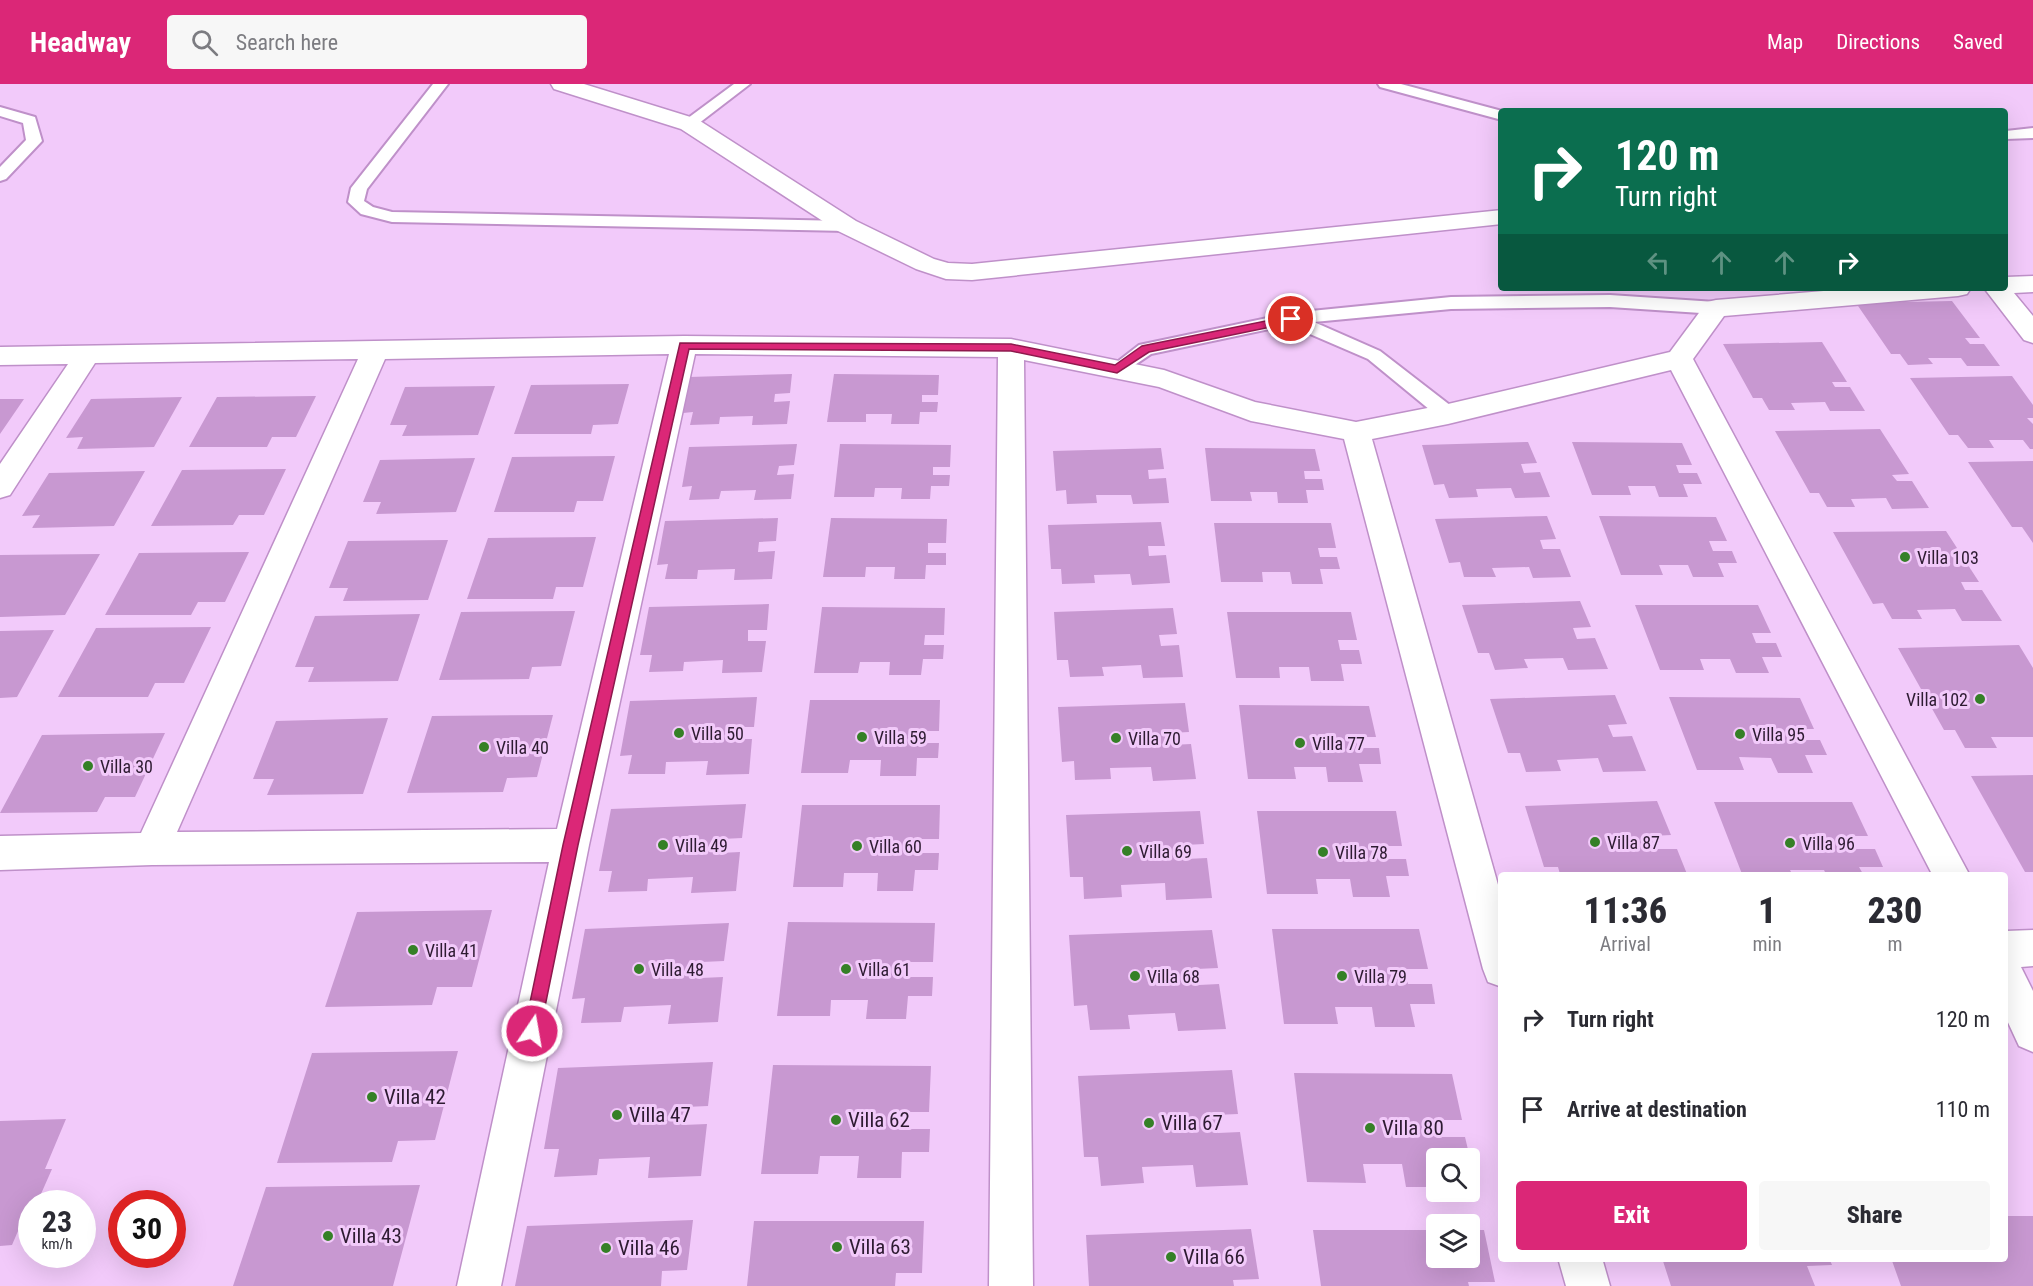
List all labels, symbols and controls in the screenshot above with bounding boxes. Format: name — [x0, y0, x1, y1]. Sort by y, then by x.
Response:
search box — [167, 15, 587, 69]
text: Headway — [30, 26, 131, 59]
icon: search — [188, 26, 221, 59]
text: Search here — [236, 30, 338, 55]
text: Map — [1767, 30, 1803, 54]
text: Directions — [1836, 30, 1920, 54]
text: Saved — [1953, 30, 2003, 54]
text: 120 m — [1615, 131, 1720, 180]
icon: right — [1516, 132, 1594, 210]
text: Turn right — [1615, 181, 1717, 213]
icon: left — [1642, 246, 1675, 279]
icon: ahead — [1705, 246, 1738, 279]
icon: ahead — [1768, 246, 1801, 279]
icon: right — [1831, 246, 1864, 279]
pin — [1265, 293, 1316, 344]
icon: arrive — [1274, 302, 1307, 335]
place label: Villa 103 — [1917, 547, 1979, 568]
marker: Villa 103 — [1898, 550, 1912, 564]
place label: Villa 102 — [1906, 689, 1968, 710]
marker: Villa 102 — [1973, 692, 1987, 706]
place label: Villa 50 — [691, 723, 744, 744]
place label: Villa 95 — [1752, 724, 1805, 745]
marker: Villa 50 — [672, 726, 686, 740]
place label: Villa 59 — [874, 727, 927, 748]
marker: Villa 95 — [1733, 727, 1747, 741]
place label: Villa 70 — [1128, 728, 1181, 749]
marker: Villa 59 — [855, 730, 869, 744]
marker: Villa 70 — [1109, 731, 1123, 745]
place label: Villa 77 — [1312, 733, 1365, 754]
marker: Villa 77 — [1293, 736, 1307, 750]
place label: Villa 40 — [496, 737, 549, 758]
marker: Villa 40 — [477, 740, 491, 754]
place label: Villa 30 — [100, 756, 153, 777]
marker: Villa 30 — [81, 759, 95, 773]
place label: Villa 87 — [1607, 832, 1660, 853]
place label: Villa 96 — [1802, 833, 1855, 854]
place label: Villa 49 — [675, 835, 728, 856]
marker: Villa 87 — [1588, 835, 1602, 849]
place label: Villa 60 — [869, 836, 922, 857]
marker: Villa 96 — [1783, 836, 1797, 850]
marker: Villa 49 — [656, 838, 670, 852]
marker: Villa 60 — [850, 839, 864, 853]
place label: Villa 69 — [1139, 841, 1192, 862]
place label: Villa 78 — [1335, 842, 1388, 863]
marker: Villa 69 — [1120, 844, 1134, 858]
marker: Villa 78 — [1316, 845, 1330, 859]
text: 11:36 — [1584, 890, 1667, 932]
text: 1 — [1758, 890, 1776, 932]
text: 230 — [1867, 890, 1922, 932]
text: Arrival — [1600, 932, 1651, 956]
text: min — [1753, 932, 1782, 956]
text: m — [1887, 932, 1902, 956]
place label: Villa 41 — [425, 940, 478, 961]
marker: Villa 41 — [406, 943, 420, 957]
place label: Villa 48 — [651, 959, 704, 980]
place label: Villa 61 — [858, 959, 911, 980]
marker: Villa 48 — [632, 962, 646, 976]
marker: Villa 61 — [839, 962, 853, 976]
place label: Villa 68 — [1147, 966, 1200, 987]
place label: Villa 79 — [1354, 966, 1407, 987]
marker: Villa 68 — [1128, 969, 1142, 983]
marker: Villa 79 — [1335, 969, 1349, 983]
position arrow — [500, 999, 564, 1063]
icon: right — [1516, 1003, 1549, 1036]
text: Turn right — [1567, 1007, 1654, 1032]
text: 120 m — [1936, 1007, 1990, 1032]
place label: Villa 42 — [384, 1085, 446, 1109]
marker: Villa 42 — [365, 1090, 379, 1104]
icon: arrive — [1516, 1093, 1549, 1126]
text: Arrive at destination — [1567, 1097, 1747, 1122]
text: 110 m — [1936, 1097, 1990, 1122]
place label: Villa 47 — [629, 1103, 691, 1127]
marker: Villa 47 — [610, 1108, 624, 1122]
place label: Villa 62 — [848, 1108, 910, 1132]
place label: Villa 67 — [1161, 1111, 1223, 1135]
marker: Villa 62 — [829, 1113, 843, 1127]
marker: Villa 67 — [1142, 1116, 1156, 1130]
place label: Villa 80 — [1382, 1116, 1444, 1140]
marker: Villa 80 — [1363, 1121, 1377, 1135]
map controls — [1426, 1148, 1480, 1268]
button: search — [1426, 1148, 1480, 1202]
button: Exit — [1516, 1181, 1747, 1250]
button: Share — [1759, 1181, 1990, 1250]
speed limit sign: 30 — [108, 1190, 186, 1268]
text: 23 — [42, 1204, 72, 1239]
button: layers — [1426, 1214, 1480, 1268]
place label: Villa 43 — [340, 1224, 402, 1248]
marker: Villa 43 — [321, 1229, 335, 1243]
text: km/h — [42, 1235, 72, 1253]
place label: Villa 63 — [849, 1235, 911, 1259]
place label: Villa 46 — [618, 1236, 680, 1260]
marker: Villa 63 — [830, 1240, 844, 1254]
marker: Villa 46 — [599, 1241, 613, 1255]
place label: Villa 66 — [1183, 1245, 1245, 1269]
marker: Villa 66 — [1164, 1250, 1178, 1264]

